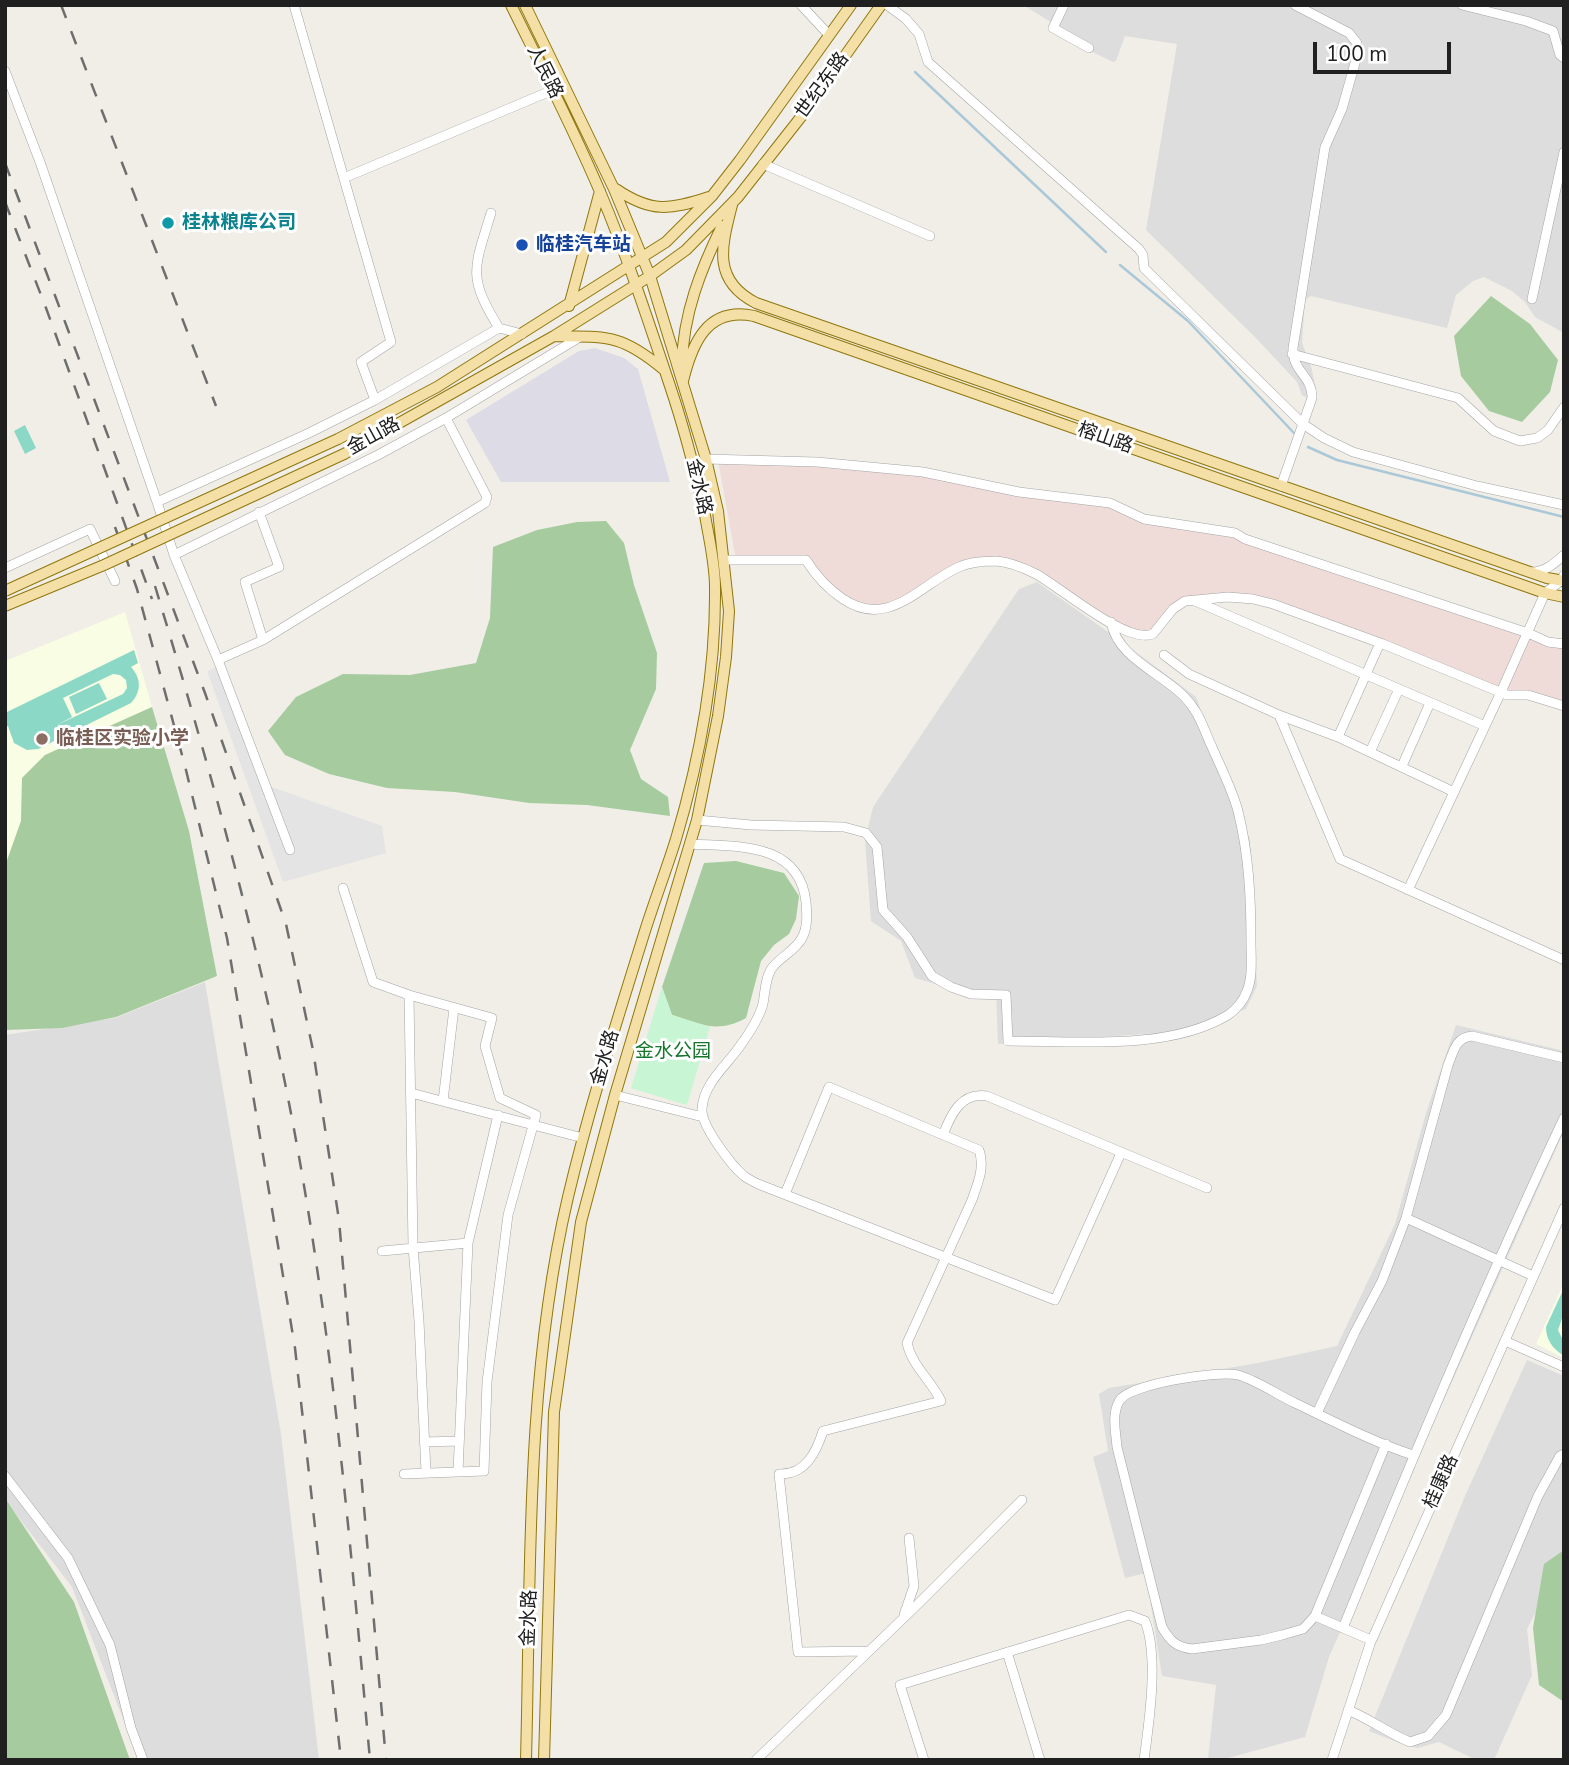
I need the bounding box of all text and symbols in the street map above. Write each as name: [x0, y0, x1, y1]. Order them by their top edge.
scale bar: [1317, 28, 1455, 72]
text: 100 m: [1326, 40, 1387, 68]
street label: 人民路: [521, 41, 567, 103]
street label: 世纪东路: [791, 49, 855, 123]
place label: 桂林粮库公司: [182, 212, 296, 234]
marker: 桂林粮库公司: [160, 215, 176, 231]
place label: 临桂汽车站: [536, 234, 631, 256]
marker: 临桂汽车站: [514, 237, 530, 253]
street label: 金山路: [344, 413, 404, 461]
street label: 榕山路: [1074, 419, 1136, 459]
street label: 金水路: [680, 457, 716, 517]
place label: 临桂区实验小学: [56, 728, 189, 750]
marker: 临桂区实验小学: [34, 731, 50, 747]
street label: 金水路: [587, 1027, 625, 1089]
park label: 金水公园: [635, 1041, 711, 1063]
street label: 桂康路: [1420, 1451, 1464, 1513]
street label: 金水路: [518, 1589, 542, 1647]

